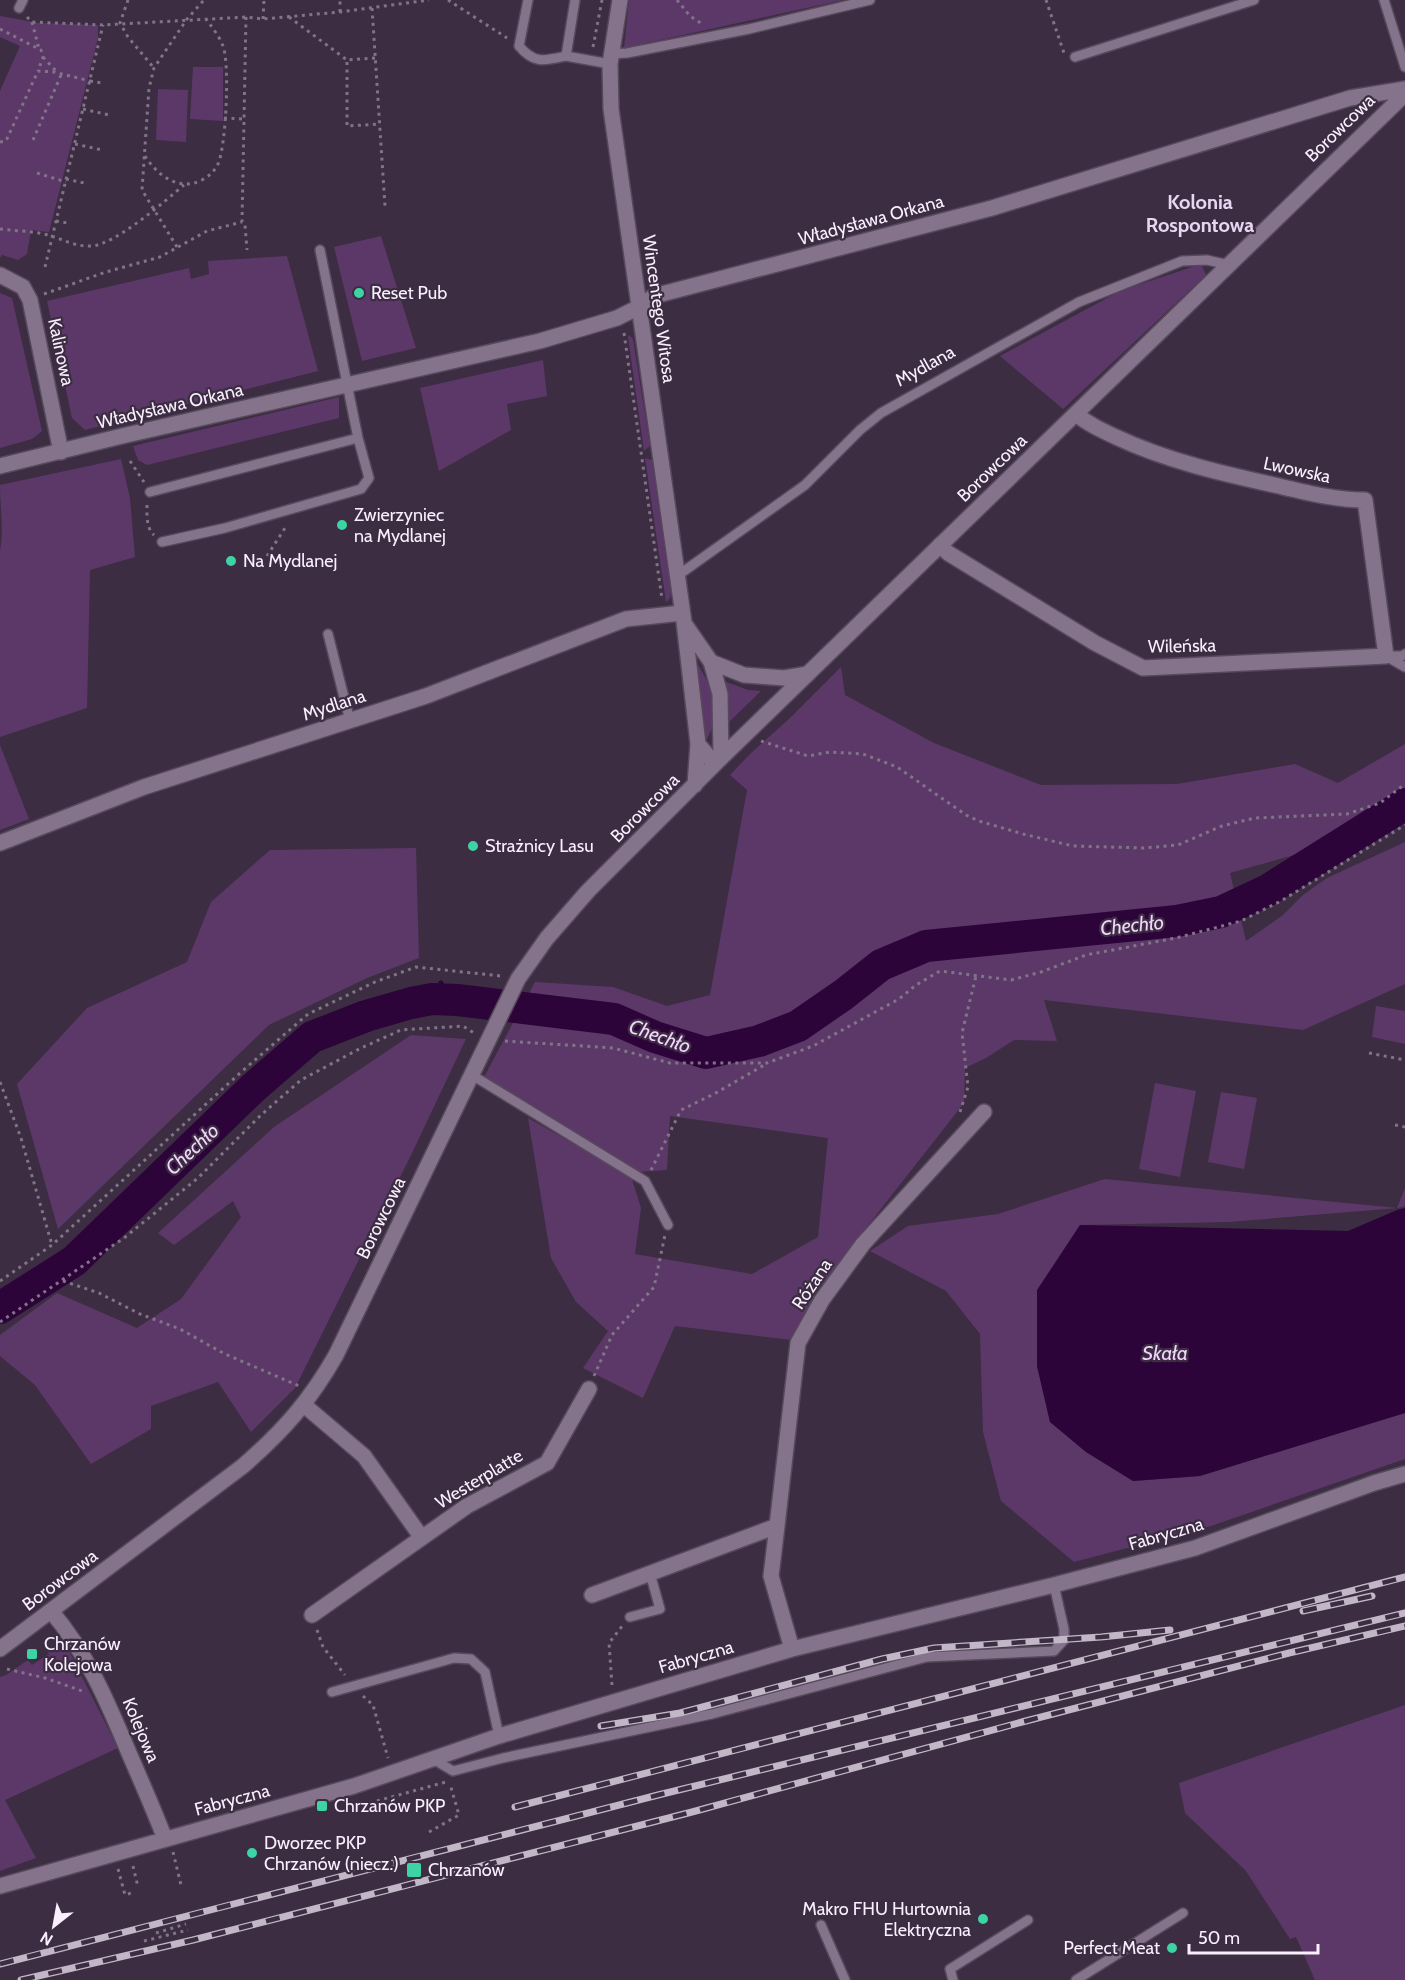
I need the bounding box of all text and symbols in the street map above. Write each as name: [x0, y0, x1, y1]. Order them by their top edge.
street label: Borowcowa: [1301, 89, 1380, 167]
street label: Władysława Orkana: [796, 190, 946, 250]
district label: Kolonia Rospontowa: [1146, 190, 1254, 237]
street label: Wincentego Witosa: [638, 234, 680, 385]
place label: Reset Pub: [371, 282, 447, 304]
marker: Reset Pub: [352, 286, 366, 300]
street label: Kalinowa: [43, 316, 79, 388]
street label: Mydlana: [891, 341, 959, 391]
street label: Władysława Orkana: [95, 378, 246, 434]
street label: Borowcowa: [953, 429, 1032, 507]
street label: Lwowska: [1261, 452, 1333, 488]
place label: Zwierzyniec na Mydlanej: [354, 504, 446, 547]
marker: Zwierzyniec na Mydlanej: [335, 518, 349, 532]
place label: Na Mydlanej: [243, 550, 337, 572]
marker: Na Mydlanej: [224, 554, 238, 568]
street label: Wileńska: [1148, 634, 1217, 658]
street label: Mydlana: [300, 684, 368, 725]
street label: Borowcowa: [606, 769, 684, 847]
place label: Strażnicy Lasu: [485, 835, 594, 857]
marker: Strażnicy Lasu: [466, 839, 480, 853]
water label: Chechło: [1099, 910, 1165, 940]
water label: Chechło: [626, 1014, 694, 1058]
water label: Chechło: [160, 1118, 224, 1180]
street label: Borowcowa: [352, 1173, 410, 1263]
street label: Różana: [787, 1254, 837, 1313]
water label: Skała: [1142, 1341, 1188, 1365]
street label: Westerplatte: [431, 1444, 527, 1514]
street label: Fabryczna: [1126, 1513, 1206, 1555]
street label: Borowcowa: [18, 1544, 102, 1615]
place label: Chrzanów Kolejowa: [44, 1633, 121, 1676]
street label: Fabryczna: [656, 1636, 736, 1678]
marker: Chrzanów Kolejowa: [25, 1647, 39, 1661]
street label: Kolejowa: [118, 1694, 165, 1766]
street label: Fabryczna: [192, 1779, 272, 1821]
place label: Chrzanów PKP: [334, 1795, 445, 1817]
marker: Chrzanów PKP: [315, 1799, 329, 1813]
place label: Dworzec PKP Chrzanów (niecz.): [264, 1832, 399, 1875]
marker: Dworzec PKP Chrzanów (niecz.): [245, 1846, 259, 1860]
place label: Chrzanów: [428, 1859, 505, 1881]
marker: Chrzanów: [405, 1861, 423, 1879]
north arrow: [24, 1896, 84, 1956]
place label: Makro FHU Hurtownia Elektryczna: [802, 1898, 971, 1941]
marker: Makro FHU Hurtownia Elektryczna: [976, 1912, 990, 1926]
scale bar: [1189, 1917, 1318, 1955]
text: N: [37, 1927, 56, 1949]
text: 50 m: [1198, 1927, 1240, 1949]
place label: Perfect Meat: [1064, 1937, 1160, 1959]
marker: Perfect Meat: [1165, 1941, 1179, 1955]

